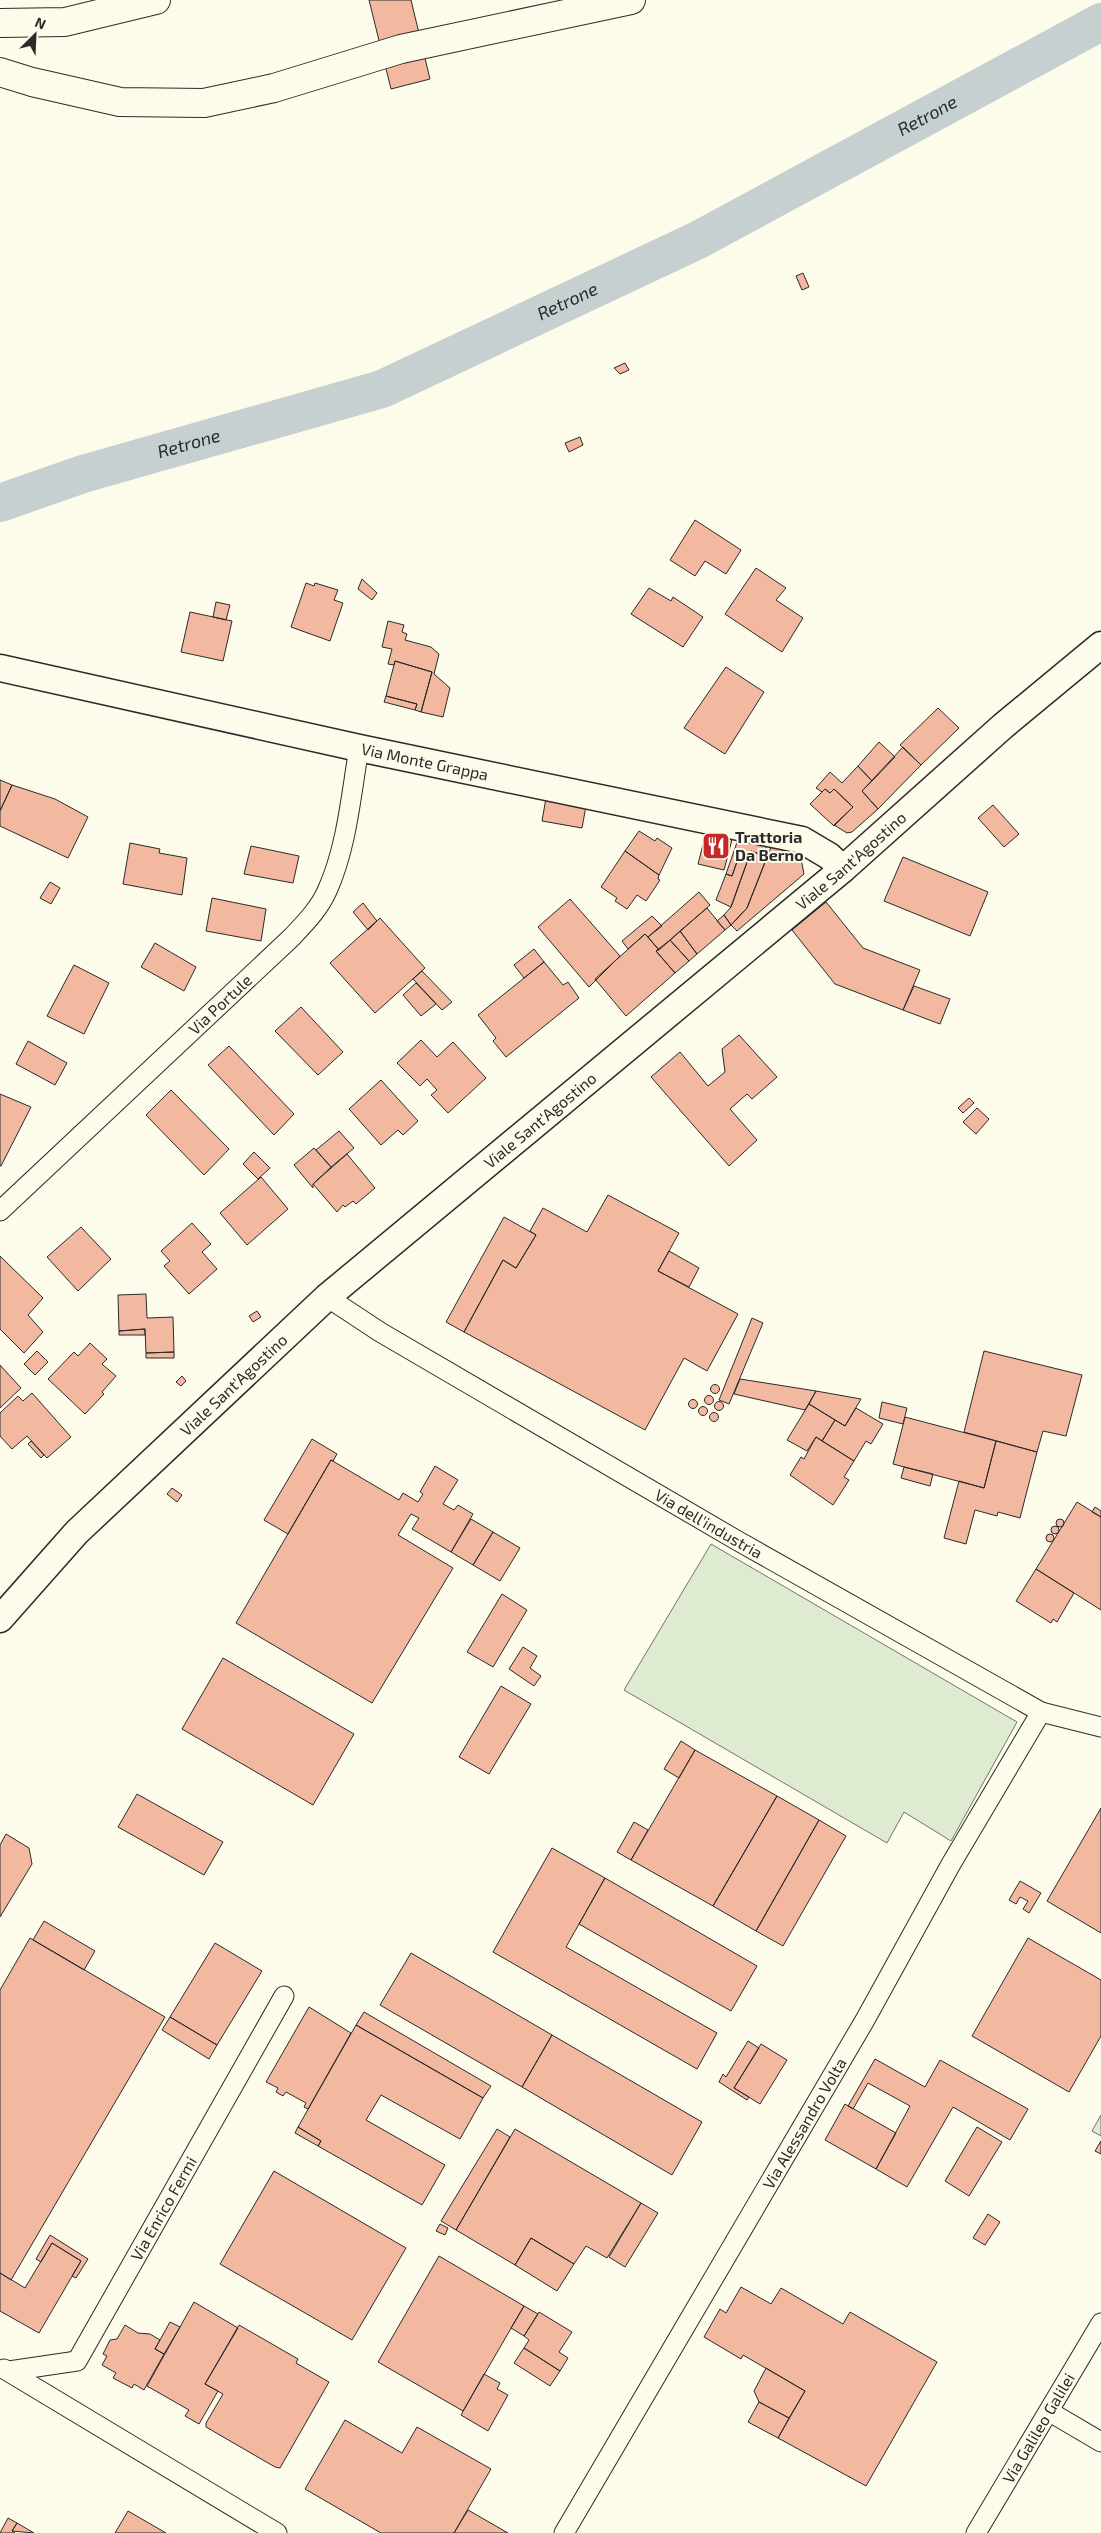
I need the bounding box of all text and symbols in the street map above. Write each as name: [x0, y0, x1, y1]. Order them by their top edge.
north arrow: [10, 10, 60, 60]
text: N: [32, 13, 49, 32]
water label: Retrone: [893, 90, 961, 140]
water label: Retrone: [533, 277, 601, 324]
water label: Retrone: [154, 423, 223, 462]
street label: Via Monte Grappa: [360, 739, 490, 784]
street label: Viale Sant'Agostino: [791, 807, 910, 913]
place label: Trattoria Da Berno: [735, 827, 804, 864]
restaurant icon: Trattoria Da Berno: [701, 831, 731, 861]
street label: Via Portule: [184, 970, 255, 1038]
street label: Viale Sant'Agostino: [480, 1068, 600, 1172]
street label: Viale Sant'Agostino: [176, 1330, 291, 1439]
street label: Via dell'industria: [652, 1485, 766, 1562]
street label: Via Alessandro Volta: [758, 2054, 850, 2192]
street label: Via Enrico Fermi: [126, 2153, 200, 2264]
street label: Via Galileo Galilei: [998, 2370, 1078, 2486]

